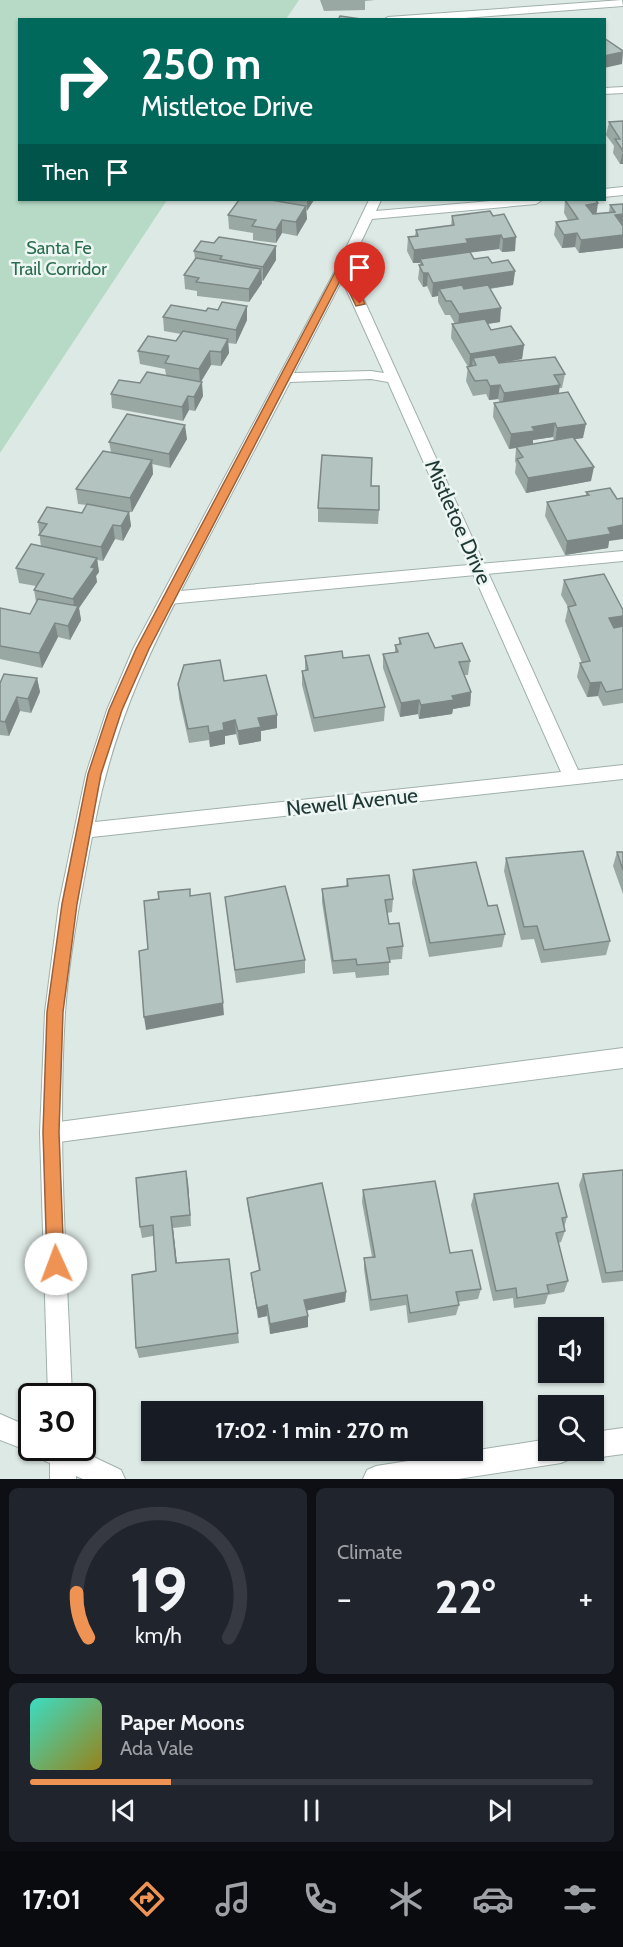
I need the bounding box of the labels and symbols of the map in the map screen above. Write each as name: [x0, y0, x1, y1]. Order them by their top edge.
park label: Santa Fe Trail Corridor: [11, 237, 107, 280]
pin: [334, 242, 385, 304]
street label: Mistletoe Drive: [420, 456, 497, 588]
street label: Newell Avenue: [285, 782, 419, 821]
position arrow: [24, 1232, 88, 1296]
speed limit sign: 30: [18, 1383, 96, 1461]

